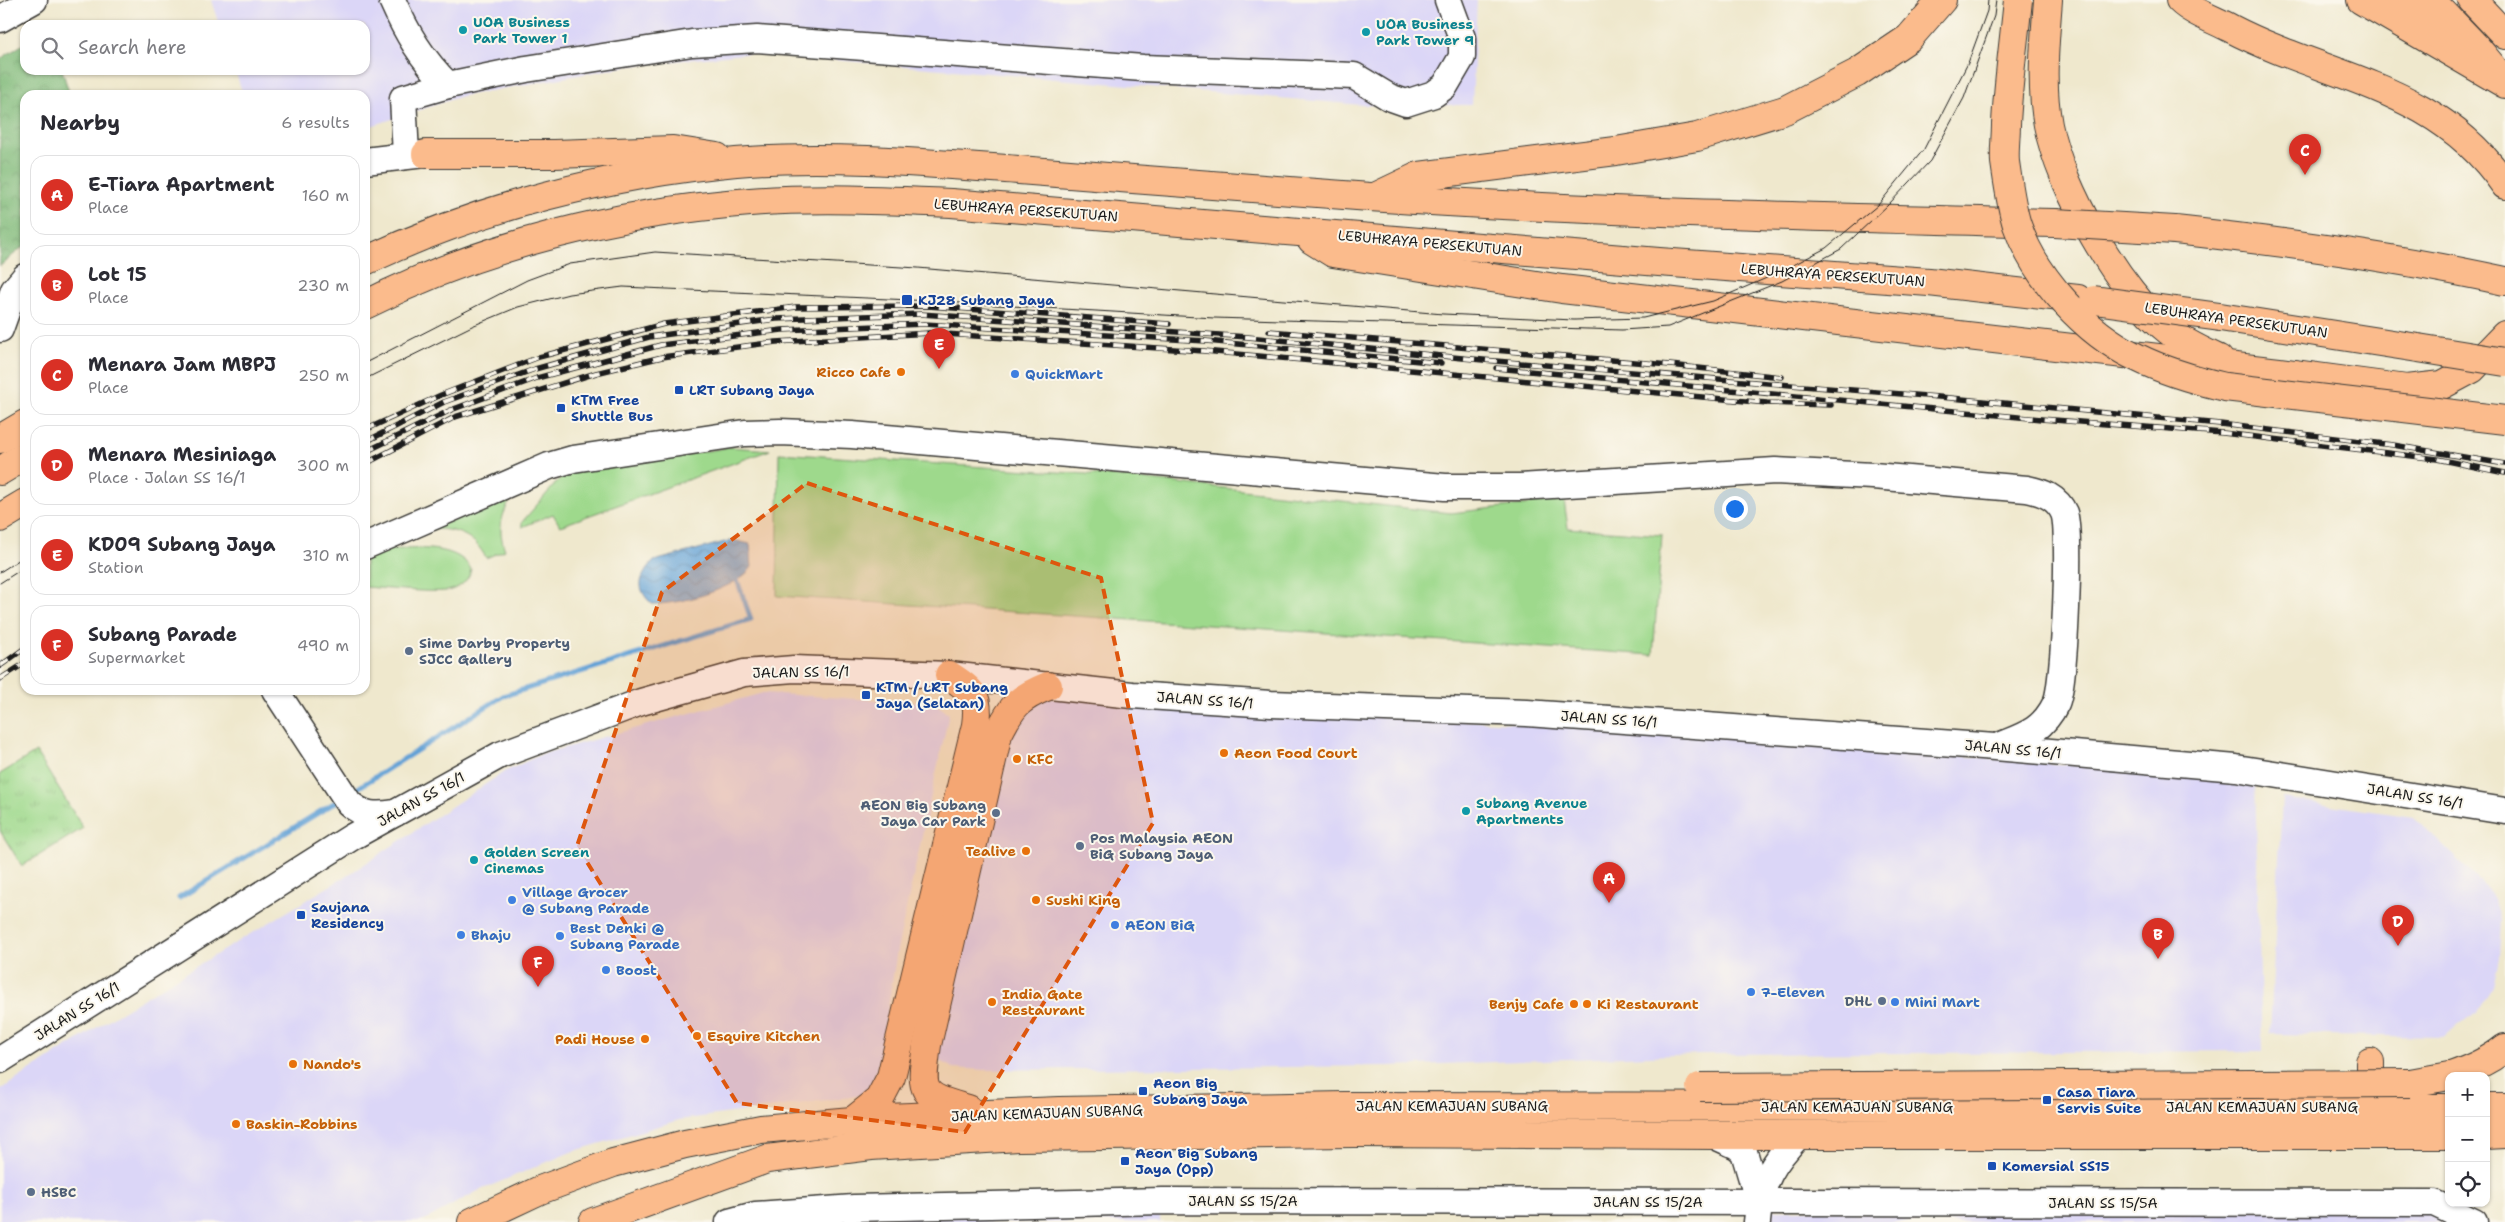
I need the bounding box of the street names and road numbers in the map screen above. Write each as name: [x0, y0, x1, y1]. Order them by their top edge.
street label: LEBUHRAYA PERSEKUTUAN: [933, 195, 1119, 225]
street label: LEBUHRAYA PERSEKUTUAN: [1337, 226, 1523, 260]
street label: LEBUHRAYA PERSEKUTUAN: [1740, 260, 1926, 290]
street label: LEBUHRAYA PERSEKUTUAN: [2143, 298, 2329, 342]
street label: JALAN SS 16/1: [752, 662, 850, 682]
street label: JALAN SS 16/1: [1156, 688, 1254, 712]
street label: JALAN SS 16/1: [1560, 707, 1658, 731]
street label: JALAN SS 16/1: [1964, 736, 2062, 762]
street label: JALAN SS 16/1: [374, 768, 468, 830]
street label: JALAN SS 16/1: [2366, 780, 2464, 812]
street label: JALAN SS 16/1: [31, 978, 123, 1044]
street label: JALAN KEMAJUAN SUBANG: [1356, 1097, 1548, 1115]
street label: JALAN KEMAJUAN SUBANG: [1761, 1098, 1953, 1116]
street label: JALAN KEMAJUAN SUBANG: [2166, 1098, 2358, 1116]
street label: JALAN KEMAJUAN SUBANG: [951, 1101, 1144, 1125]
street label: JALAN SS 15/2A: [1188, 1192, 1298, 1210]
street label: JALAN SS 15/2A: [1593, 1193, 1703, 1211]
street label: JALAN SS 15/5A: [2048, 1194, 2158, 1212]

